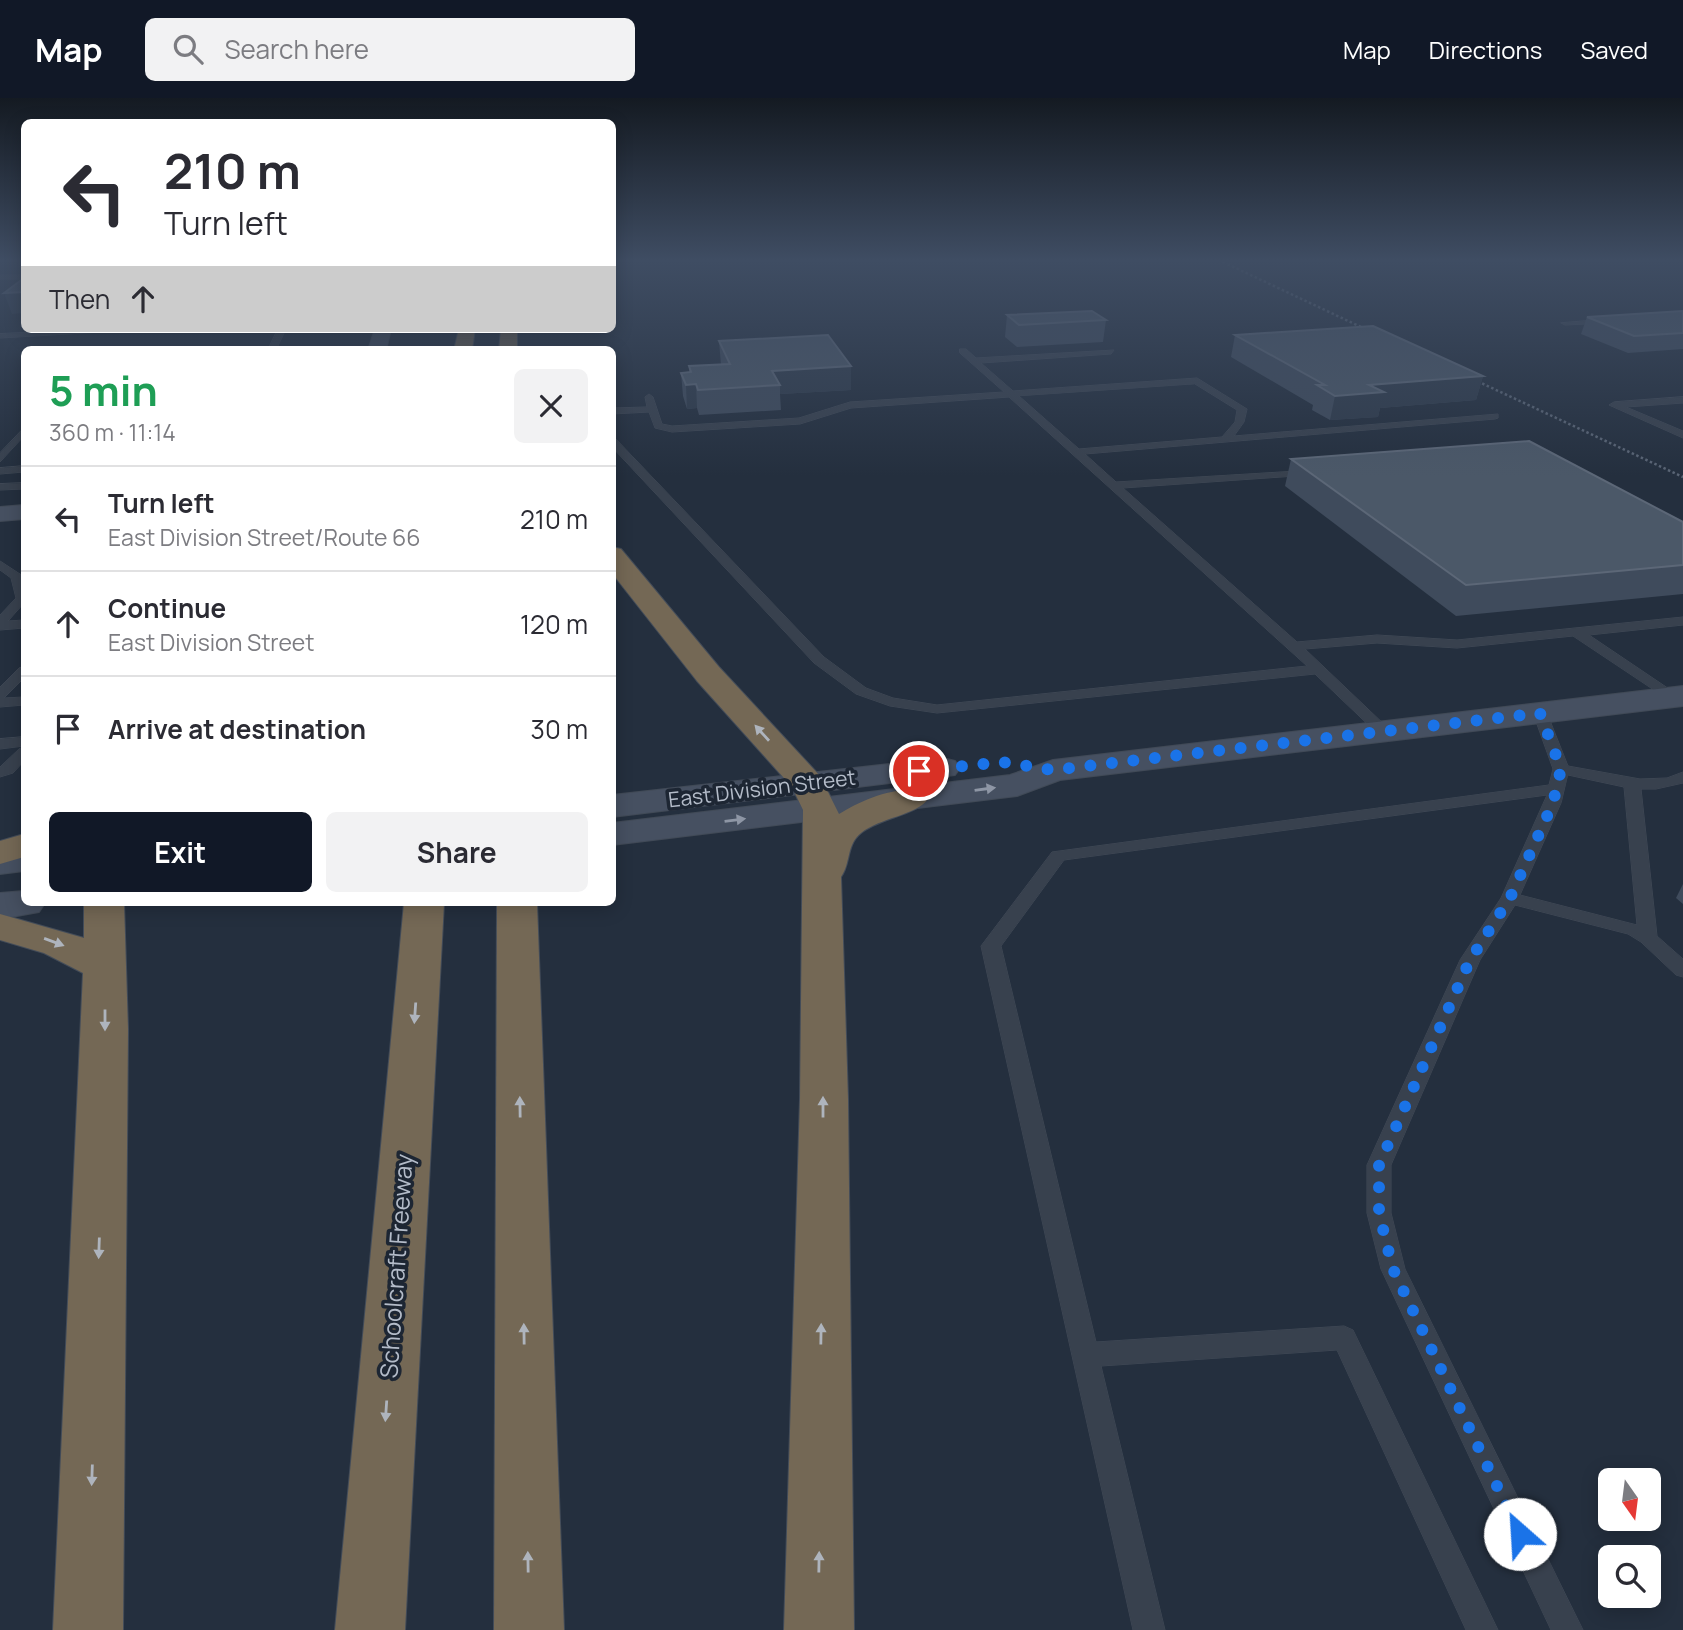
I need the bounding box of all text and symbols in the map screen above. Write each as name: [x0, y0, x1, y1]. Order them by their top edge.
search box: [145, 18, 635, 81]
text: Map: [35, 27, 103, 72]
icon: search: [169, 30, 207, 68]
text: Search here: [225, 31, 369, 67]
text: Map: [1343, 33, 1391, 66]
text: Directions: [1429, 33, 1542, 66]
text: Saved: [1580, 33, 1648, 66]
text: 210 m: [164, 137, 301, 204]
icon: left: [49, 147, 140, 238]
text: Turn left: [164, 201, 288, 245]
icon: ahead: [124, 280, 162, 318]
text: Then: [49, 281, 110, 317]
text: 5 min: [49, 361, 158, 419]
button: close: [514, 369, 588, 443]
text: 360 m · 11:14: [49, 416, 176, 448]
text: Turn left: [108, 485, 215, 521]
icon: left: [49, 500, 87, 538]
text: 210 m: [520, 501, 588, 537]
text: East Division Street/Route 66: [108, 521, 421, 553]
text: Continue: [108, 590, 226, 626]
icon: ahead: [49, 605, 87, 643]
text: 120 m: [520, 606, 588, 642]
text: East Division Street: [108, 626, 315, 658]
icon: arrive: [49, 710, 87, 748]
text: Arrive at destination: [108, 711, 366, 747]
text: 30 m: [531, 711, 588, 747]
one-way arrow: [755, 725, 771, 742]
pin: [889, 741, 949, 801]
icon: arrive: [900, 752, 938, 790]
street label: East Division Street: [667, 763, 857, 813]
one-way arrow: [974, 783, 996, 794]
button: Exit: [49, 812, 312, 892]
button: Share: [326, 812, 588, 892]
one-way arrow: [724, 815, 746, 826]
one-way arrow: [44, 937, 65, 948]
one-way arrow: [410, 1002, 421, 1024]
one-way arrow: [99, 1009, 111, 1031]
one-way arrow: [515, 1096, 526, 1118]
one-way arrow: [818, 1096, 829, 1118]
street label: Schoolcraft Freeway: [371, 1152, 420, 1379]
one-way arrow: [93, 1237, 104, 1259]
one-way arrow: [518, 1323, 530, 1345]
one-way arrow: [816, 1323, 827, 1345]
one-way arrow: [380, 1400, 391, 1422]
one-way arrow: [86, 1464, 98, 1486]
north arrow: [1598, 1468, 1661, 1531]
map controls: [1598, 1468, 1661, 1608]
position arrow: [1483, 1497, 1557, 1571]
button: search: [1598, 1545, 1661, 1608]
one-way arrow: [522, 1551, 533, 1573]
one-way arrow: [813, 1551, 825, 1573]

